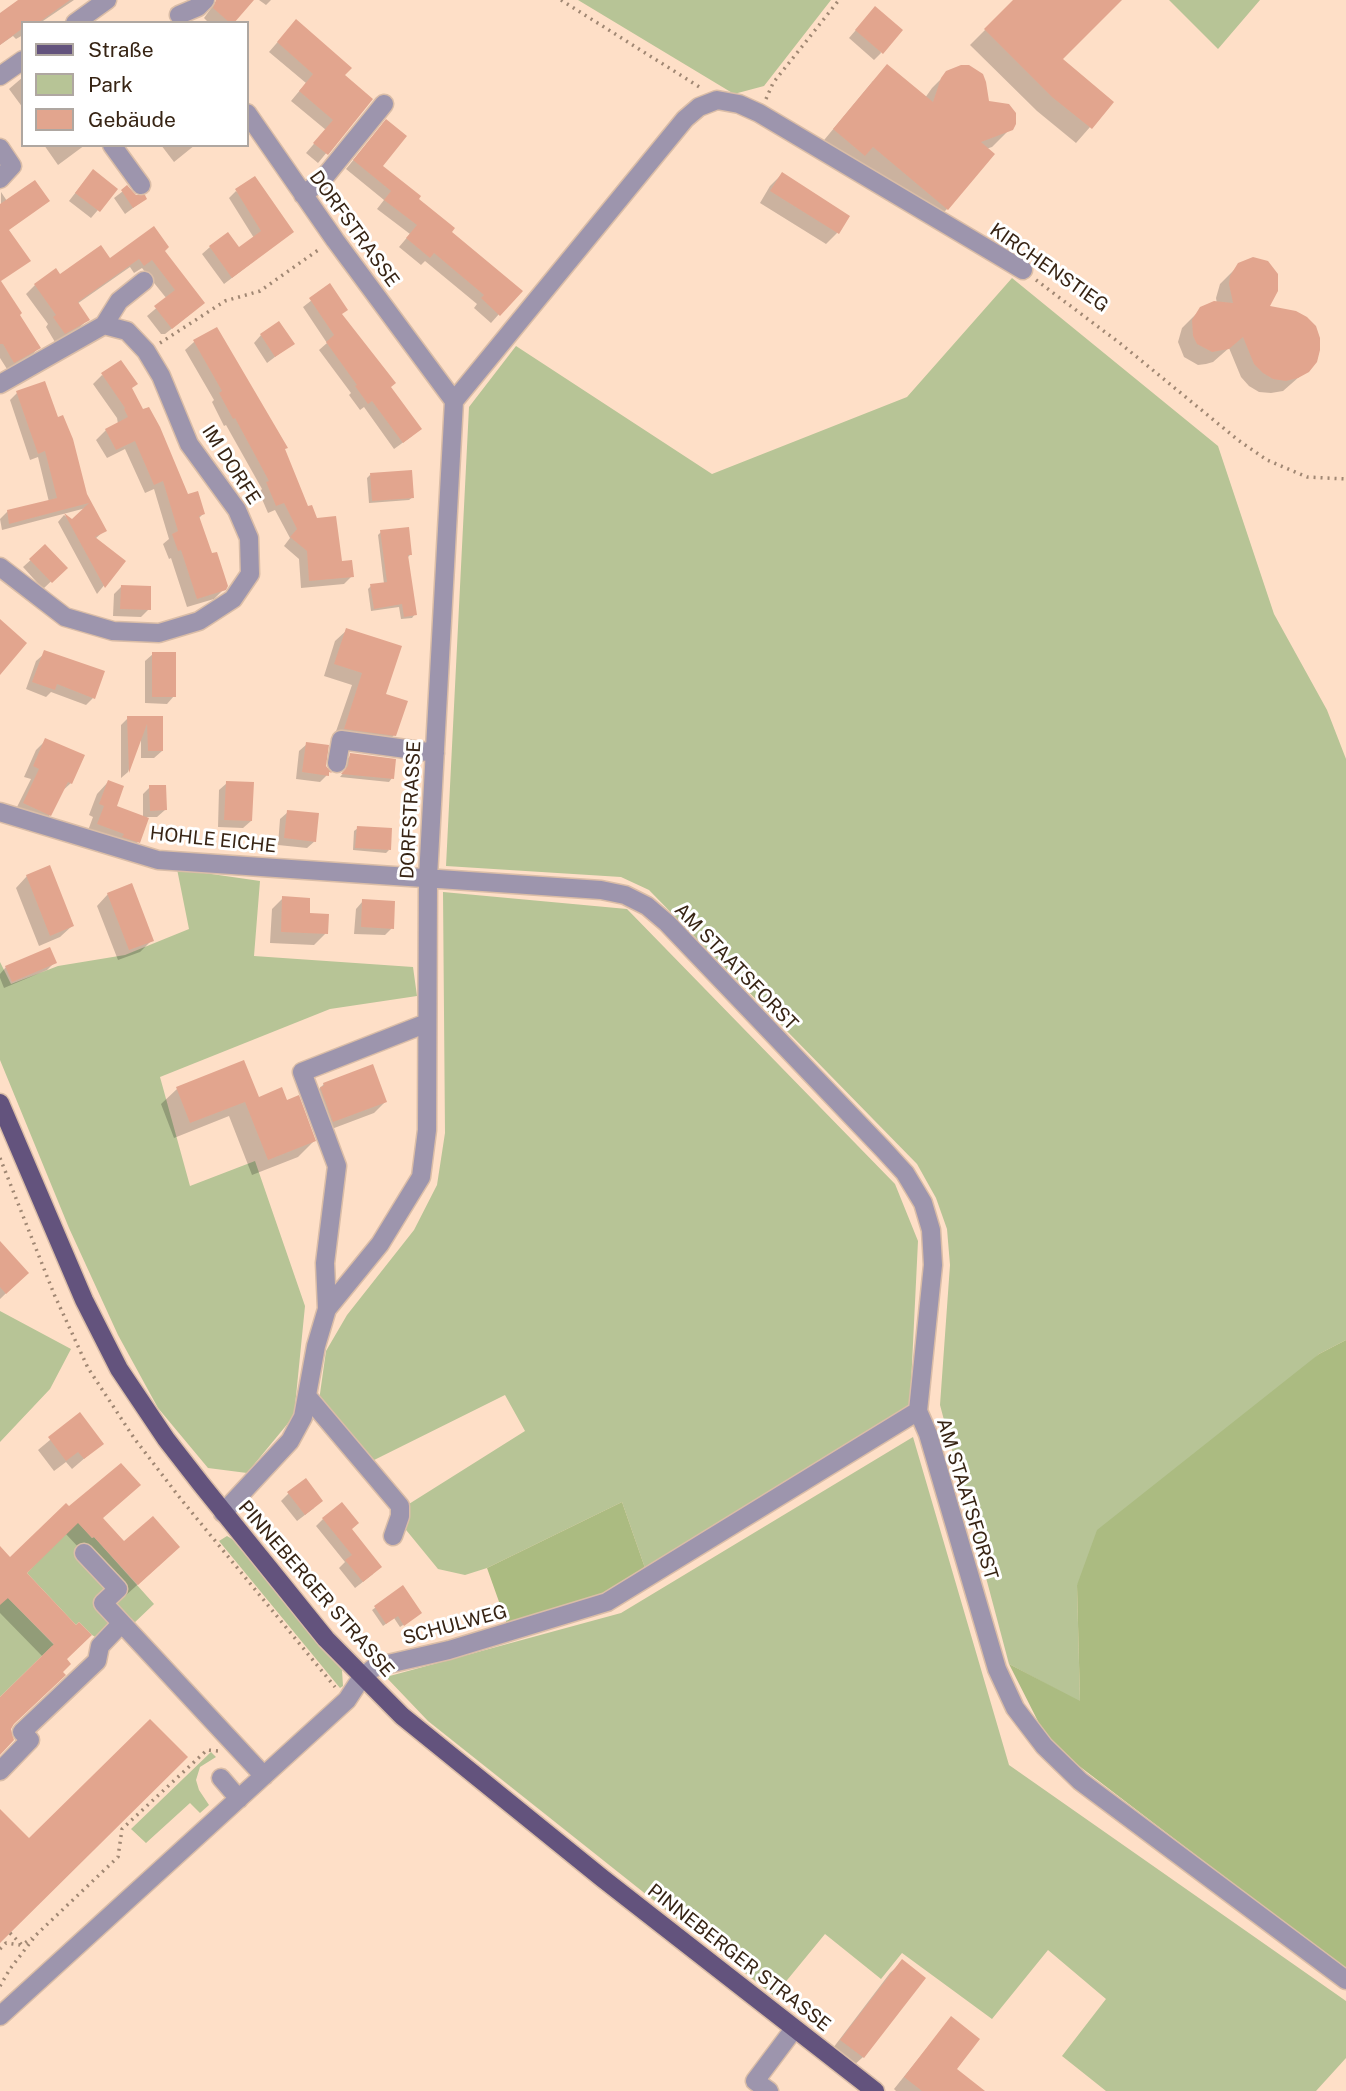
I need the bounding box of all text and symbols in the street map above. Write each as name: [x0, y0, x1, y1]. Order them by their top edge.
legend: [21, 21, 248, 147]
text: Straße: [88, 37, 154, 62]
text: Park: [88, 72, 133, 97]
text: Gebäude: [88, 107, 176, 132]
street label: DORFSTRASSE: [304, 166, 404, 292]
street label: KIRCHENSTIEG: [985, 219, 1113, 317]
street label: IM DORFE: [197, 421, 265, 509]
street label: DORFSTRASSE: [396, 740, 426, 880]
street label: HOHLE EICHE: [149, 822, 277, 858]
street label: AM STAATSFORST: [670, 899, 802, 1035]
street label: AM STAATSFORST: [932, 1415, 1002, 1583]
street label: PINNEBERGER STRASSE: [233, 1496, 399, 1682]
street label: SCHULWEG: [400, 1600, 510, 1650]
street label: PINNEBERGER STRASSE: [643, 1879, 835, 2037]

